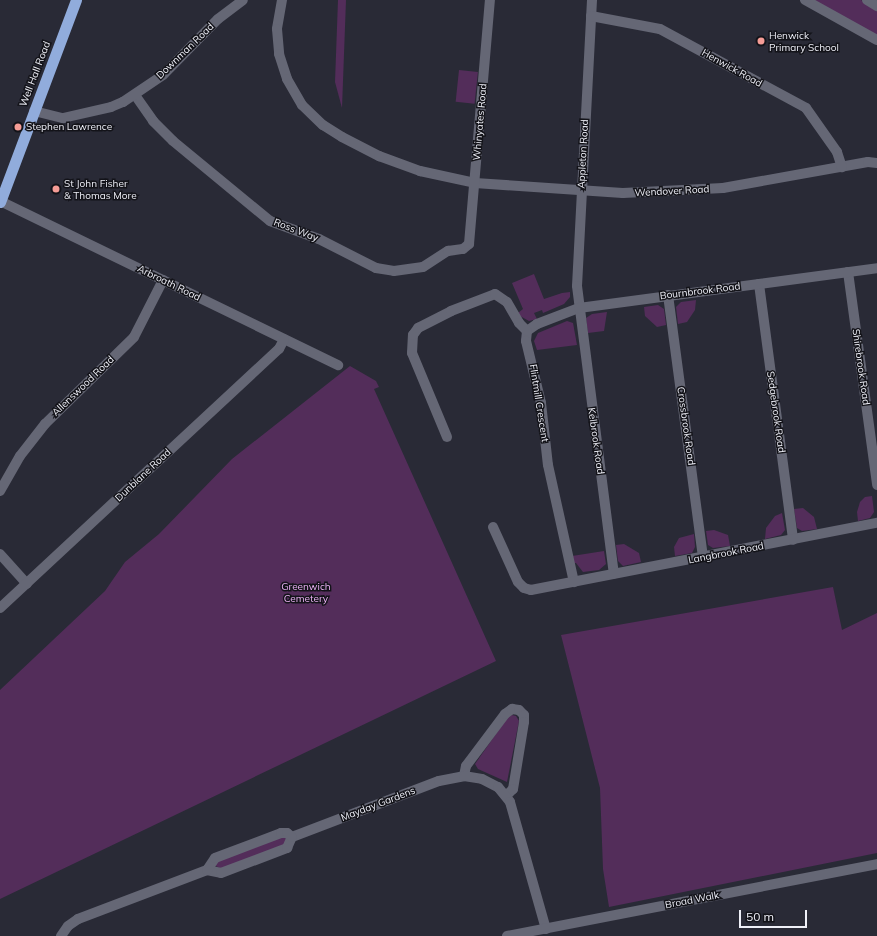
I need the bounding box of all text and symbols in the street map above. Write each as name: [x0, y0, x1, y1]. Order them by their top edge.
street label: Downman Road: [154, 20, 216, 82]
place label: Henwick Primary School: [769, 29, 839, 52]
marker: Henwick Primary School: [756, 36, 766, 46]
street label: Well Hall Road: [17, 40, 53, 108]
street label: Henwick Road: [700, 46, 764, 90]
street label: Whinyates Road: [471, 83, 489, 161]
street label: Appleton Road: [575, 119, 591, 189]
place label: Stephen Lawrence: [26, 121, 112, 133]
marker: Stephen Lawrence: [13, 122, 23, 132]
place label: St John Fisher & Thomas More: [64, 177, 137, 200]
street label: Wendover Road: [634, 183, 710, 199]
marker: St John Fisher & Thomas More: [51, 184, 61, 194]
street label: Ross Way: [272, 216, 320, 244]
street label: Arbroath Road: [135, 263, 203, 303]
street label: Bournbrook Road: [659, 280, 741, 302]
street label: Shirebrook Road: [850, 328, 872, 406]
street label: Allenswood Road: [50, 353, 116, 419]
street label: Flintmill Crescent: [527, 363, 551, 443]
street label: Sedgebrook Road: [764, 370, 788, 454]
street label: Crossbrook Road: [675, 386, 697, 466]
street label: Kelbrook Road: [585, 407, 607, 475]
street label: Dunblane Road: [113, 446, 173, 504]
street label: Langbrook Road: [687, 540, 765, 566]
park label: Greenwich Cemetery: [281, 580, 331, 604]
street label: Mayday Gardens: [339, 784, 417, 824]
street label: Broad Walk: [664, 889, 720, 911]
scale bar: [741, 902, 809, 928]
text: 50 m: [746, 909, 774, 924]

